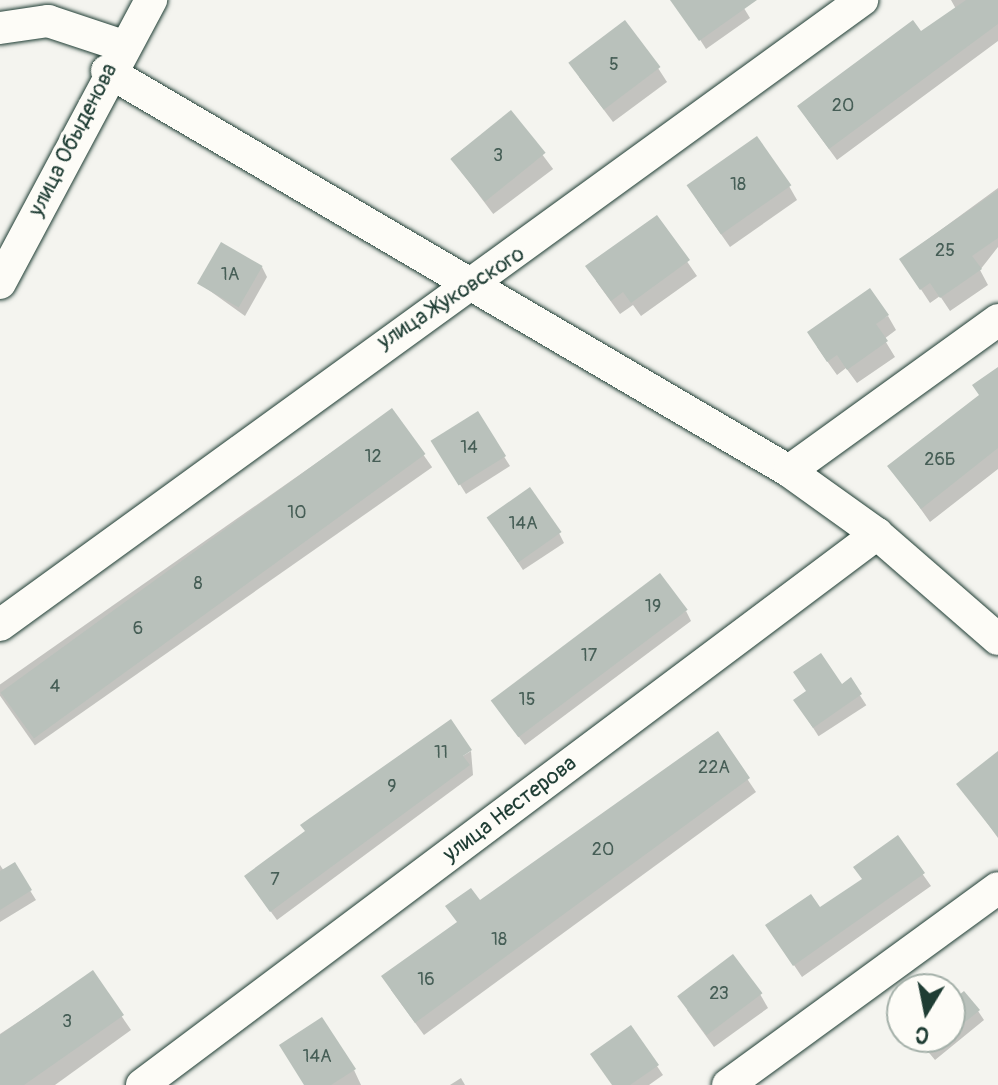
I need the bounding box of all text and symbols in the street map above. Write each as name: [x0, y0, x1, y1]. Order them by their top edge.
house number: 5: [609, 54, 619, 76]
street label: улица Обыденова: [23, 59, 123, 221]
house number: 20: [832, 95, 854, 117]
house number: 3: [493, 145, 503, 167]
house number: 18: [730, 174, 746, 196]
house number: 25: [935, 240, 955, 262]
street label: улица Жуковского: [373, 241, 529, 355]
house number: 1А: [221, 264, 239, 286]
house number: 14: [460, 437, 478, 459]
house number: 12: [364, 446, 382, 468]
house number: 26Б: [924, 449, 956, 471]
house number: 10: [287, 502, 307, 524]
house number: 14А: [508, 513, 538, 535]
house number: 8: [193, 573, 203, 595]
house number: 19: [645, 596, 661, 618]
house number: 6: [133, 618, 143, 640]
house number: 17: [581, 645, 597, 667]
house number: 4: [50, 676, 60, 698]
house number: 15: [519, 689, 535, 711]
house number: 11: [434, 742, 448, 764]
street label: улица Нестерова: [438, 750, 582, 868]
house number: 22А: [698, 757, 730, 779]
house number: 9: [387, 776, 397, 798]
house number: 20: [592, 839, 614, 861]
house number: 7: [270, 869, 280, 891]
house number: 18: [491, 929, 507, 951]
house number: 16: [417, 969, 435, 991]
north arrow: [886, 973, 966, 1053]
house number: 23: [709, 983, 729, 1005]
house number: 3: [62, 1011, 72, 1033]
text: С: [913, 1020, 931, 1050]
house number: 14А: [302, 1046, 332, 1068]

